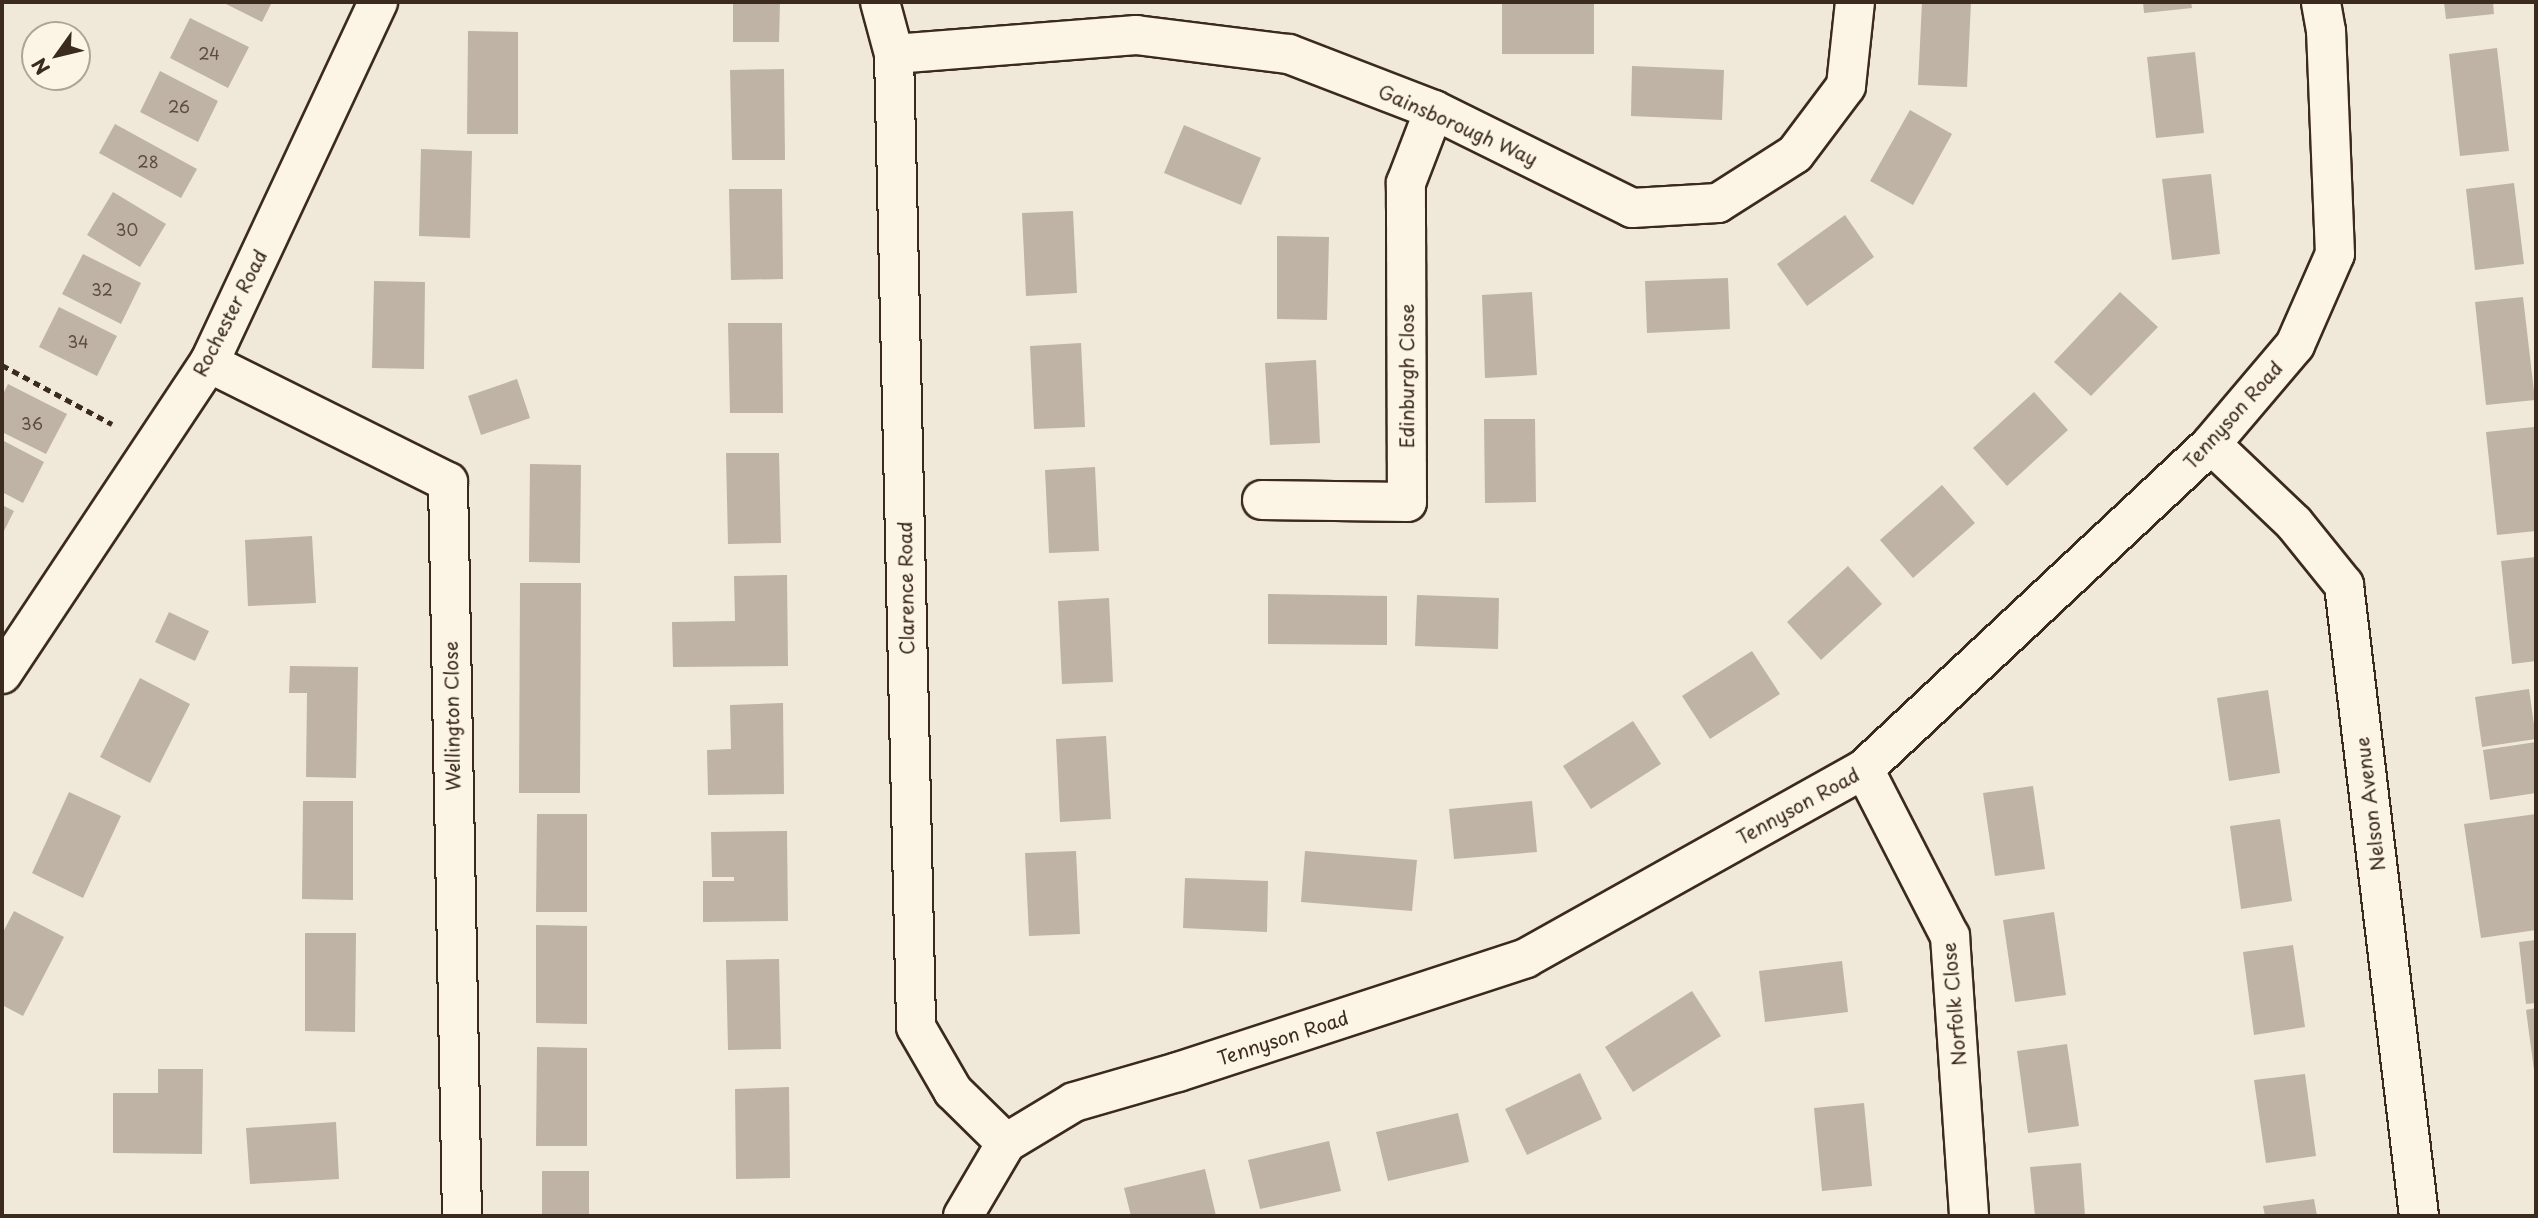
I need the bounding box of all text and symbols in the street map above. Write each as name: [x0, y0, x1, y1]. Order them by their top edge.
north arrow: [21, 21, 91, 91]
house number: 24: [198, 43, 220, 63]
text: N: [24, 53, 56, 81]
street label: Gainsborough Way: [1374, 79, 1542, 171]
house number: 26: [168, 96, 190, 116]
house number: 28: [137, 151, 159, 171]
house number: 30: [116, 219, 138, 239]
street label: Rochester Road: [188, 245, 272, 381]
house number: 32: [91, 279, 113, 299]
street label: Edinburgh Close: [1396, 303, 1418, 449]
house number: 34: [67, 331, 89, 351]
street label: Tennyson Road: [2179, 357, 2287, 473]
house number: 36: [21, 413, 43, 433]
street label: Clarence Road: [893, 521, 919, 655]
street label: Wellington Close: [439, 641, 465, 791]
street label: Nelson Avenue: [2351, 737, 2389, 871]
street label: Tennyson Road: [1733, 763, 1863, 849]
street label: Norfolk Close: [1937, 942, 1971, 1066]
street label: Tennyson Road: [1215, 1006, 1351, 1070]

